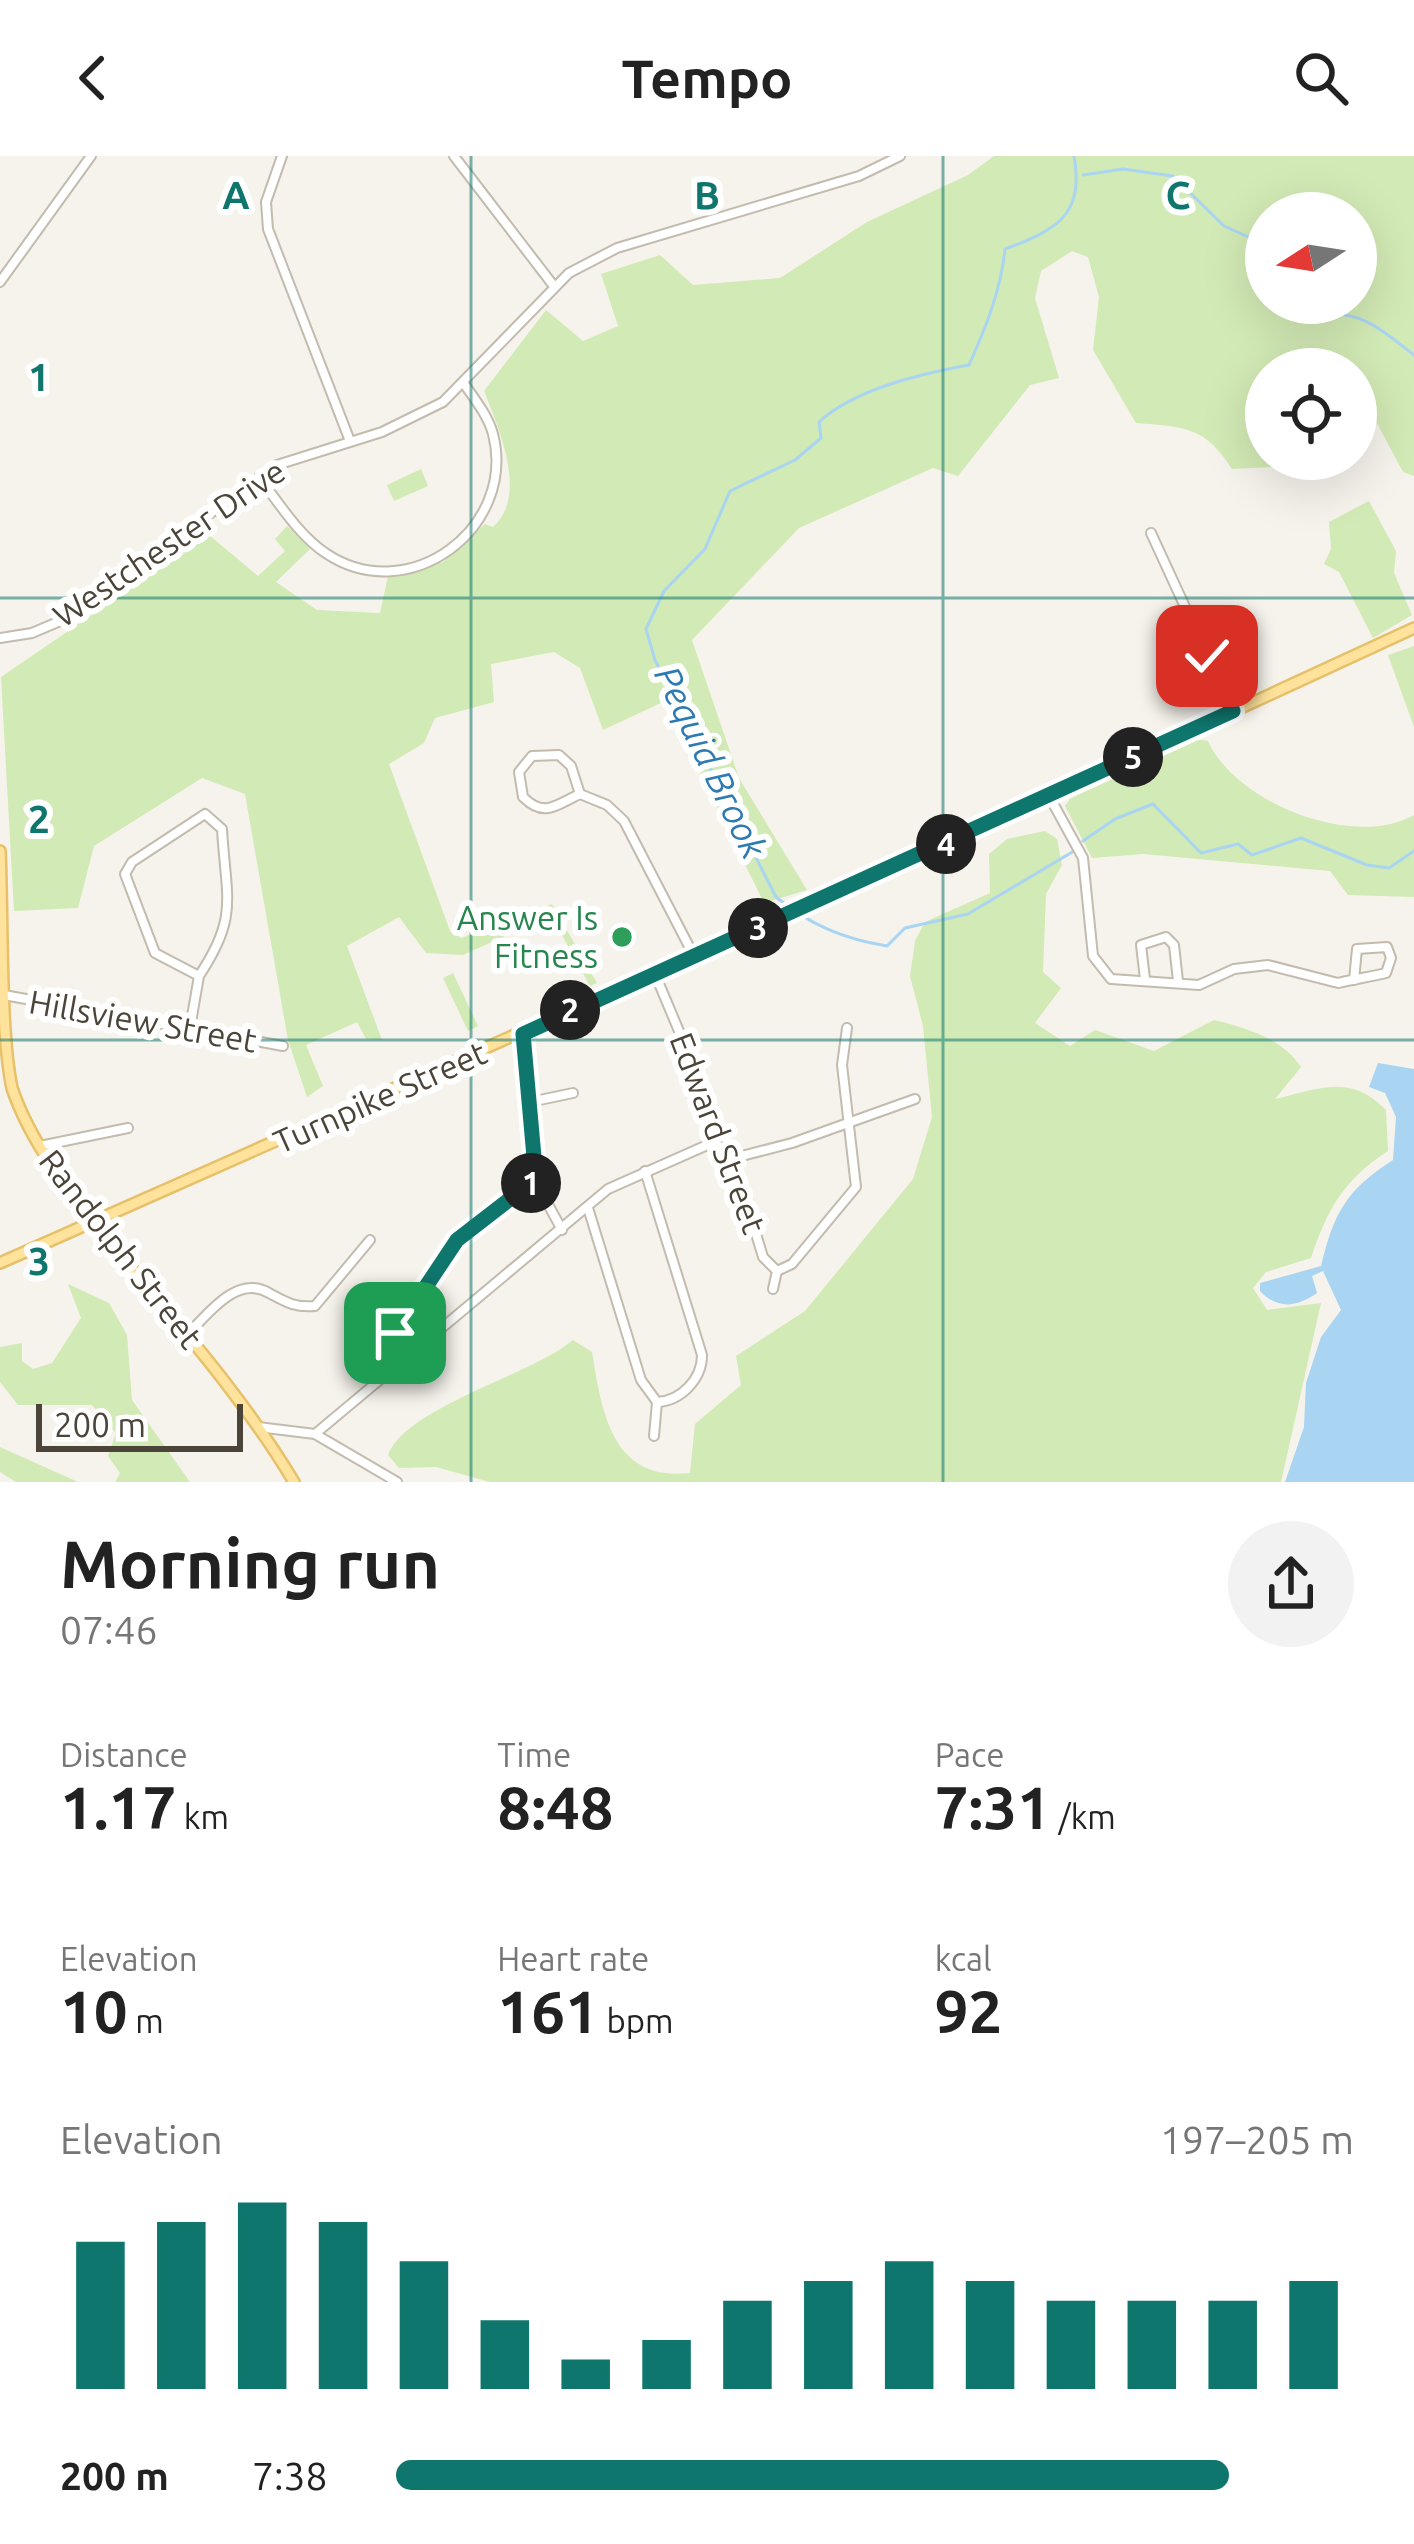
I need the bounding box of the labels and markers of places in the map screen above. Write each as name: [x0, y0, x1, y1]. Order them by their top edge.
pin: [1156, 605, 1258, 707]
pin: 5: [1103, 727, 1163, 787]
pin: 4: [916, 814, 976, 874]
pin: 3: [728, 898, 788, 958]
place label: Answer Is Fitness: [457, 899, 598, 974]
marker: Answer Is Fitness: [609, 924, 635, 950]
pin: 2: [540, 980, 600, 1040]
pin: 1: [501, 1153, 561, 1213]
pin: [344, 1282, 446, 1384]

